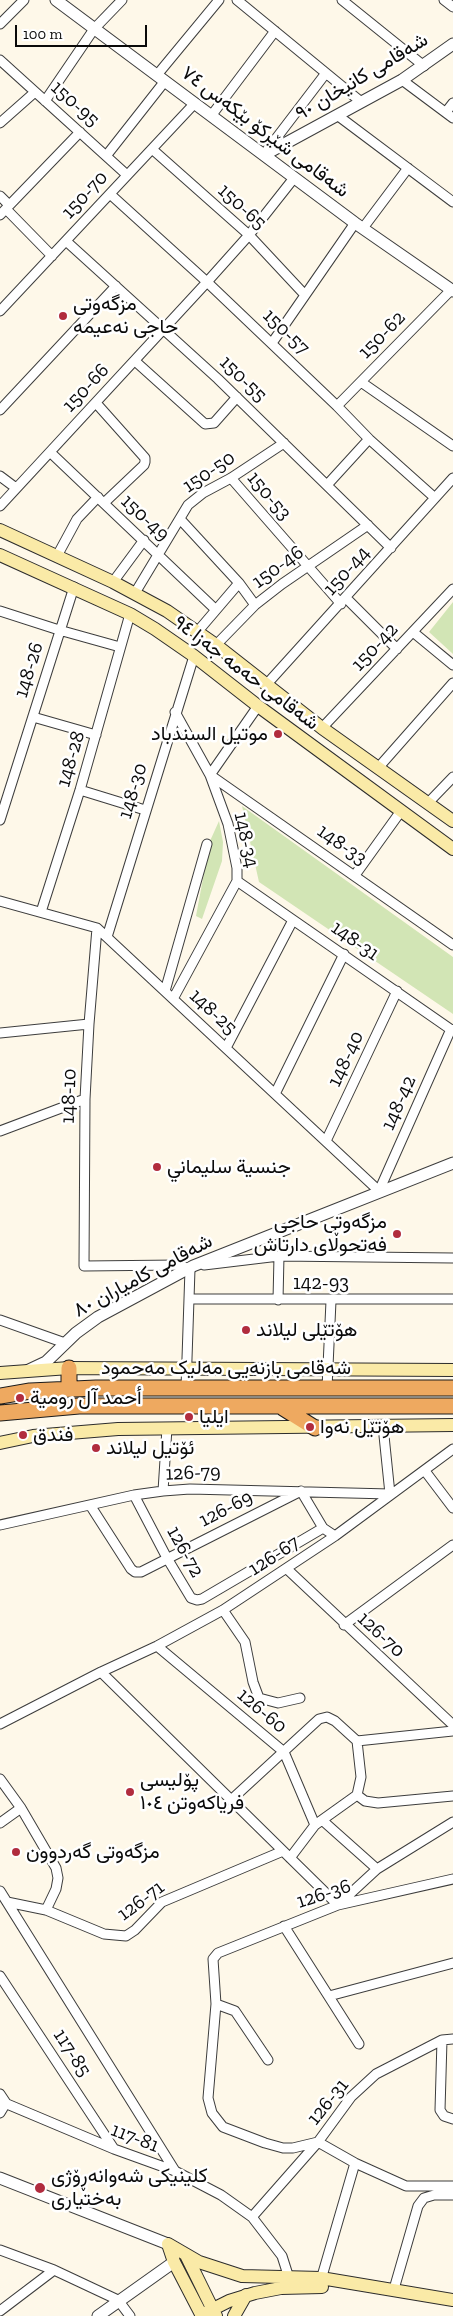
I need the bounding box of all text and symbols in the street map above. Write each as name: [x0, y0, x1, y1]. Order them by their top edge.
scale bar: [18, 15, 150, 47]
text: 100 m: [23, 25, 62, 43]
street label: شەقامی کانیخان ٩٠: [291, 28, 433, 126]
street label: شەقامی شێرکۆ بێکەس ٧٤: [176, 61, 354, 203]
street label: 150-95: [46, 76, 104, 132]
street label: 150-70: [57, 166, 113, 224]
street label: 150-65: [213, 179, 271, 235]
place label: مزگەوتی حاجی نەعیمە: [73, 292, 178, 339]
street label: 150-57: [258, 304, 314, 360]
street label: 150-62: [353, 306, 411, 364]
marker: مزگەوتی حاجی نەعیمە: [57, 310, 69, 322]
street label: 150-55: [214, 351, 272, 407]
street label: 150-66: [58, 359, 114, 417]
street label: 150-50: [178, 446, 240, 498]
street label: 150-53: [242, 467, 296, 525]
street label: 150-49: [116, 490, 174, 546]
street label: 150-46: [248, 540, 308, 594]
street label: 150-44: [319, 541, 375, 601]
street label: شەقامی حەمە جەزا ٩٤: [169, 611, 323, 735]
street label: 150-42: [347, 618, 403, 676]
street label: 148-26: [9, 639, 49, 701]
place label: موتيل السندباد: [151, 722, 268, 746]
street label: 148-28: [52, 728, 90, 790]
marker: موتيل السندباد: [272, 728, 284, 740]
street label: 148-30: [113, 760, 153, 822]
street label: 148-34: [228, 810, 264, 870]
street label: 148-33: [312, 819, 372, 871]
street label: 148-31: [326, 916, 384, 966]
street label: 148-25: [184, 984, 242, 1040]
street label: 148-40: [323, 1027, 369, 1091]
street label: 148-10: [56, 1068, 82, 1124]
street label: 148-42: [376, 1072, 422, 1134]
place label: جنسية سليماني: [167, 1155, 291, 1179]
marker: جنسية سليماني: [151, 1161, 163, 1173]
place label: مزگەوتی حاجی فەتحوڵای دارتاش: [254, 1210, 387, 1257]
marker: مزگەوتی حاجی فەتحوڵای دارتاش: [391, 1228, 403, 1240]
street label: شەقامی کامیاران ٨٠: [69, 1229, 217, 1323]
street label: 142-93: [293, 1271, 349, 1295]
place label: هۆتێلی لیلاند: [256, 1318, 357, 1342]
marker: هۆتێلی لیلاند: [240, 1324, 252, 1336]
street label: شەقامی بازنەیی مەلیک مەحمود: [101, 1356, 351, 1380]
place label: أحمد آل رومية: [30, 1386, 142, 1410]
marker: أحمد آل رومية: [14, 1392, 26, 1404]
place label: ايليا: [199, 1405, 229, 1429]
marker: ايليا: [183, 1411, 195, 1423]
place label: هۆتێل نەوا: [320, 1415, 404, 1439]
marker: هۆتێل نەوا: [304, 1421, 316, 1433]
place label: فندق: [33, 1423, 73, 1447]
marker: فندق: [17, 1429, 29, 1441]
place label: ئۆتیل لیلاند: [106, 1436, 194, 1460]
marker: ئۆتیل لیلاند: [90, 1442, 102, 1454]
street label: 126-79: [165, 1460, 221, 1486]
street label: 126-69: [195, 1485, 257, 1533]
street label: 126-72: [161, 1522, 209, 1582]
street label: 126-67: [244, 1531, 304, 1581]
street label: 126-70: [352, 1607, 410, 1663]
street label: 126-60: [232, 1683, 292, 1739]
place label: پۆلیسی فریاکەوتن ١٠٤: [140, 1768, 244, 1815]
marker: پۆلیسی فریاکەوتن ١٠٤: [124, 1786, 136, 1798]
place label: مزگەوتی گەردوون: [26, 1840, 160, 1864]
marker: مزگەوتی گەردوون: [10, 1846, 22, 1858]
street label: 126-36: [294, 1874, 354, 1914]
street label: 126-71: [113, 1876, 169, 1926]
street label: 117-85: [48, 2025, 96, 2081]
street label: 126-31: [302, 2074, 354, 2130]
street label: 117-81: [108, 2118, 162, 2158]
place label: کلینیکی شەوانەڕۆژی بەختیاری: [51, 2164, 208, 2211]
marker: کلینیکی شەوانەڕۆژی بەختیاری: [33, 2181, 47, 2195]

